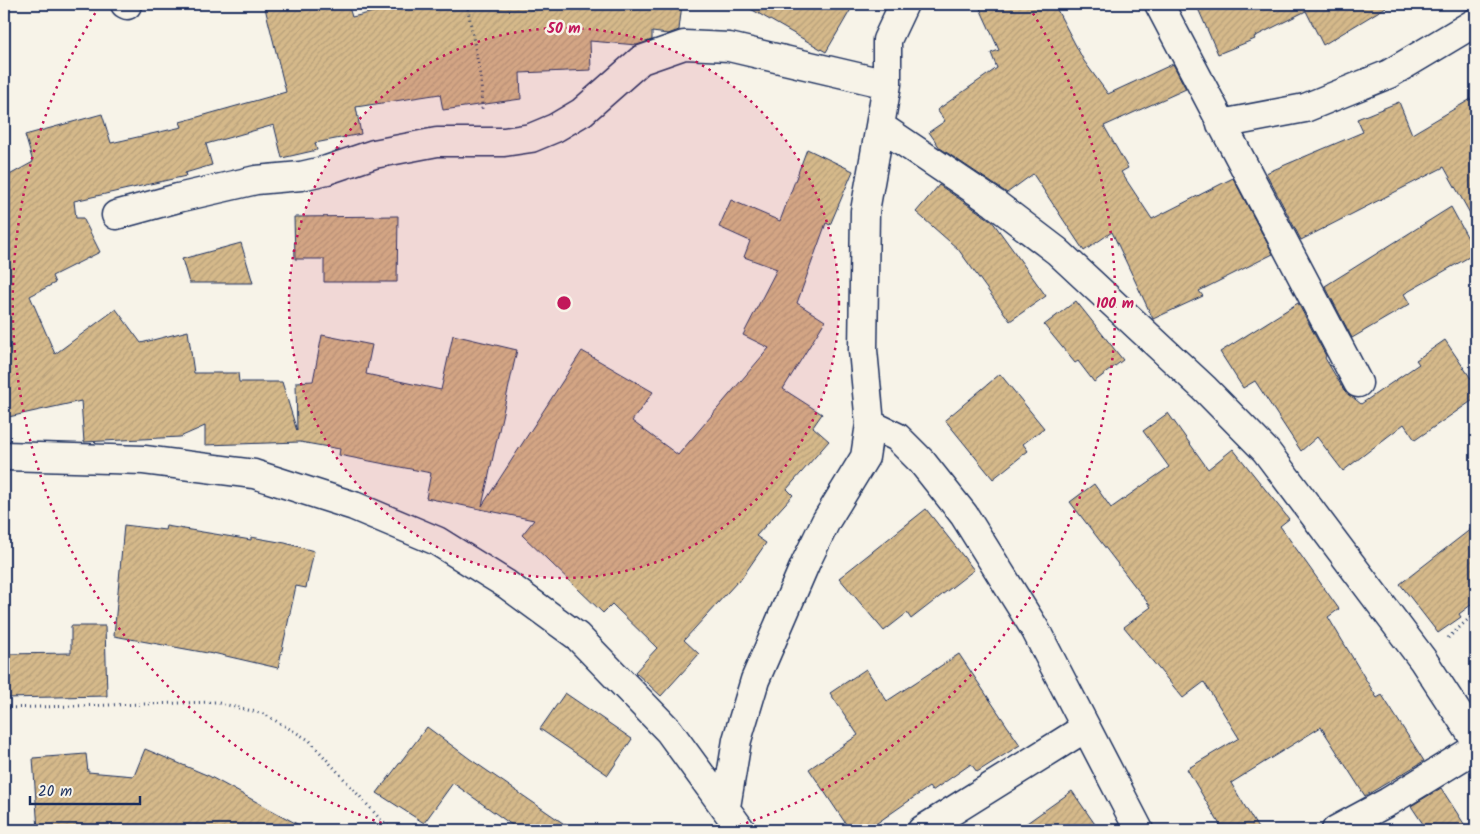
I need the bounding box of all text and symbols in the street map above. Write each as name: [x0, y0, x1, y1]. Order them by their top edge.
text: 50 m: [546, 17, 581, 41]
text: 100 m: [1096, 292, 1134, 316]
centre of rings: [555, 294, 573, 312]
scale bar: [30, 774, 140, 806]
text: 20 m: [38, 780, 72, 804]

